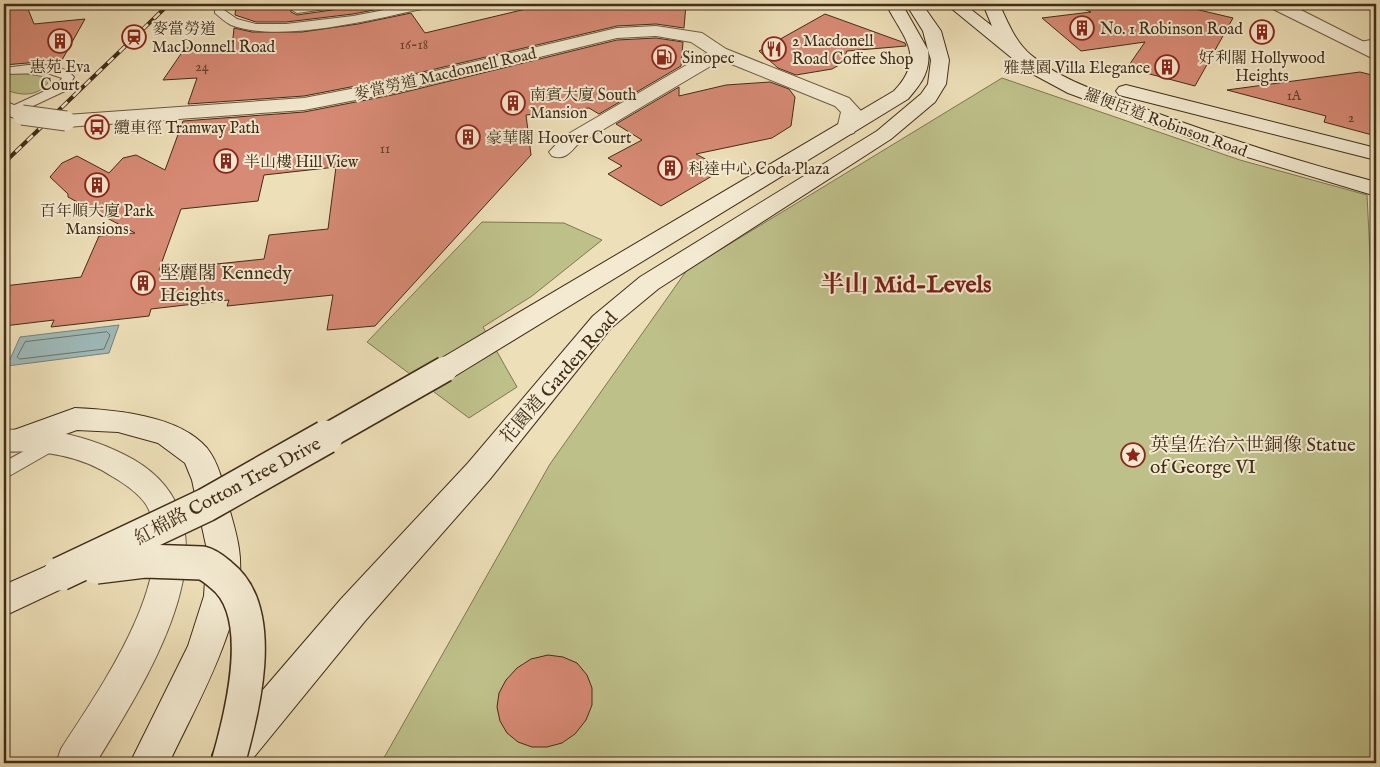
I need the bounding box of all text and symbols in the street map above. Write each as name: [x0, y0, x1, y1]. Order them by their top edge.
building icon: No. 1 Robinson Road: [1069, 15, 1095, 41]
building icon: 好利閣 Hollywood Heights: [1249, 19, 1275, 45]
place label: 麥當勞道 MacDonnell Road: [152, 20, 275, 58]
place label: No. 1 Robinson Road: [1100, 20, 1243, 40]
station icon: 麥當勞道 MacDonnell Road: [121, 24, 147, 50]
building icon: 惠苑 Eva Court: [47, 28, 73, 54]
place label: 2 Macdonell Road Coffee Shop: [792, 32, 914, 70]
house number: 16-18: [400, 36, 428, 54]
restaurant icon: 2 Macdonell Road Coffee Shop: [761, 36, 787, 62]
street label: 麥當勞道 Macdonnell Road: [352, 44, 539, 106]
fuel station icon: Sinopec: [651, 44, 677, 70]
place label: Sinopec: [682, 49, 735, 69]
place label: 好利閣 Hollywood Heights: [1199, 49, 1326, 87]
building icon: 雅慧園 Villa Elegance: [1154, 54, 1180, 80]
place label: 惠苑 Eva Court: [30, 58, 90, 96]
house number: 24: [195, 58, 209, 76]
place label: 雅慧園 Villa Elegance: [1004, 59, 1150, 79]
street label: 羅便臣道 Robinson Road: [1081, 85, 1250, 163]
place label: 南賓大廈 South Mansion: [530, 86, 637, 124]
house number: 1A: [1287, 87, 1302, 105]
building icon: 南賓大廈 South Mansion: [500, 90, 526, 116]
house number: 2: [1348, 109, 1355, 127]
bus stop icon: 纜車徑 Tramway Path: [84, 114, 110, 140]
place label: 纜車徑 Tramway Path: [114, 119, 260, 139]
building icon: 豪華閣 Hoover Court: [455, 124, 481, 150]
place label: 豪華閣 Hoover Court: [486, 129, 632, 149]
house number: 11: [380, 140, 390, 158]
building icon: 半山樓 Hill View: [213, 148, 239, 174]
place label: 半山樓 Hill View: [244, 153, 359, 173]
building icon: 科達中心 Coda Plaza: [657, 155, 683, 181]
place label: 科達中心 Coda Plaza: [688, 160, 829, 180]
building icon: 百年順大廈 Park Mansions: [84, 172, 110, 198]
place label: 百年順大廈 Park Mansions: [40, 202, 154, 240]
place label: 堅麗閣 Kennedy Heights: [160, 262, 293, 308]
building icon: 堅麗閣 Kennedy Heights: [130, 270, 156, 296]
district label: 半山 Mid-Levels: [821, 270, 992, 301]
street label: 花園道 Garden Road: [496, 307, 624, 449]
street label: 紅棉路 Cotton Tree Drive: [131, 432, 325, 551]
place label: 英皇佐治六世銅像 Statue of George VI: [1150, 434, 1356, 480]
place icon: 英皇佐治六世銅像 Statue of George VI: [1120, 442, 1146, 468]

